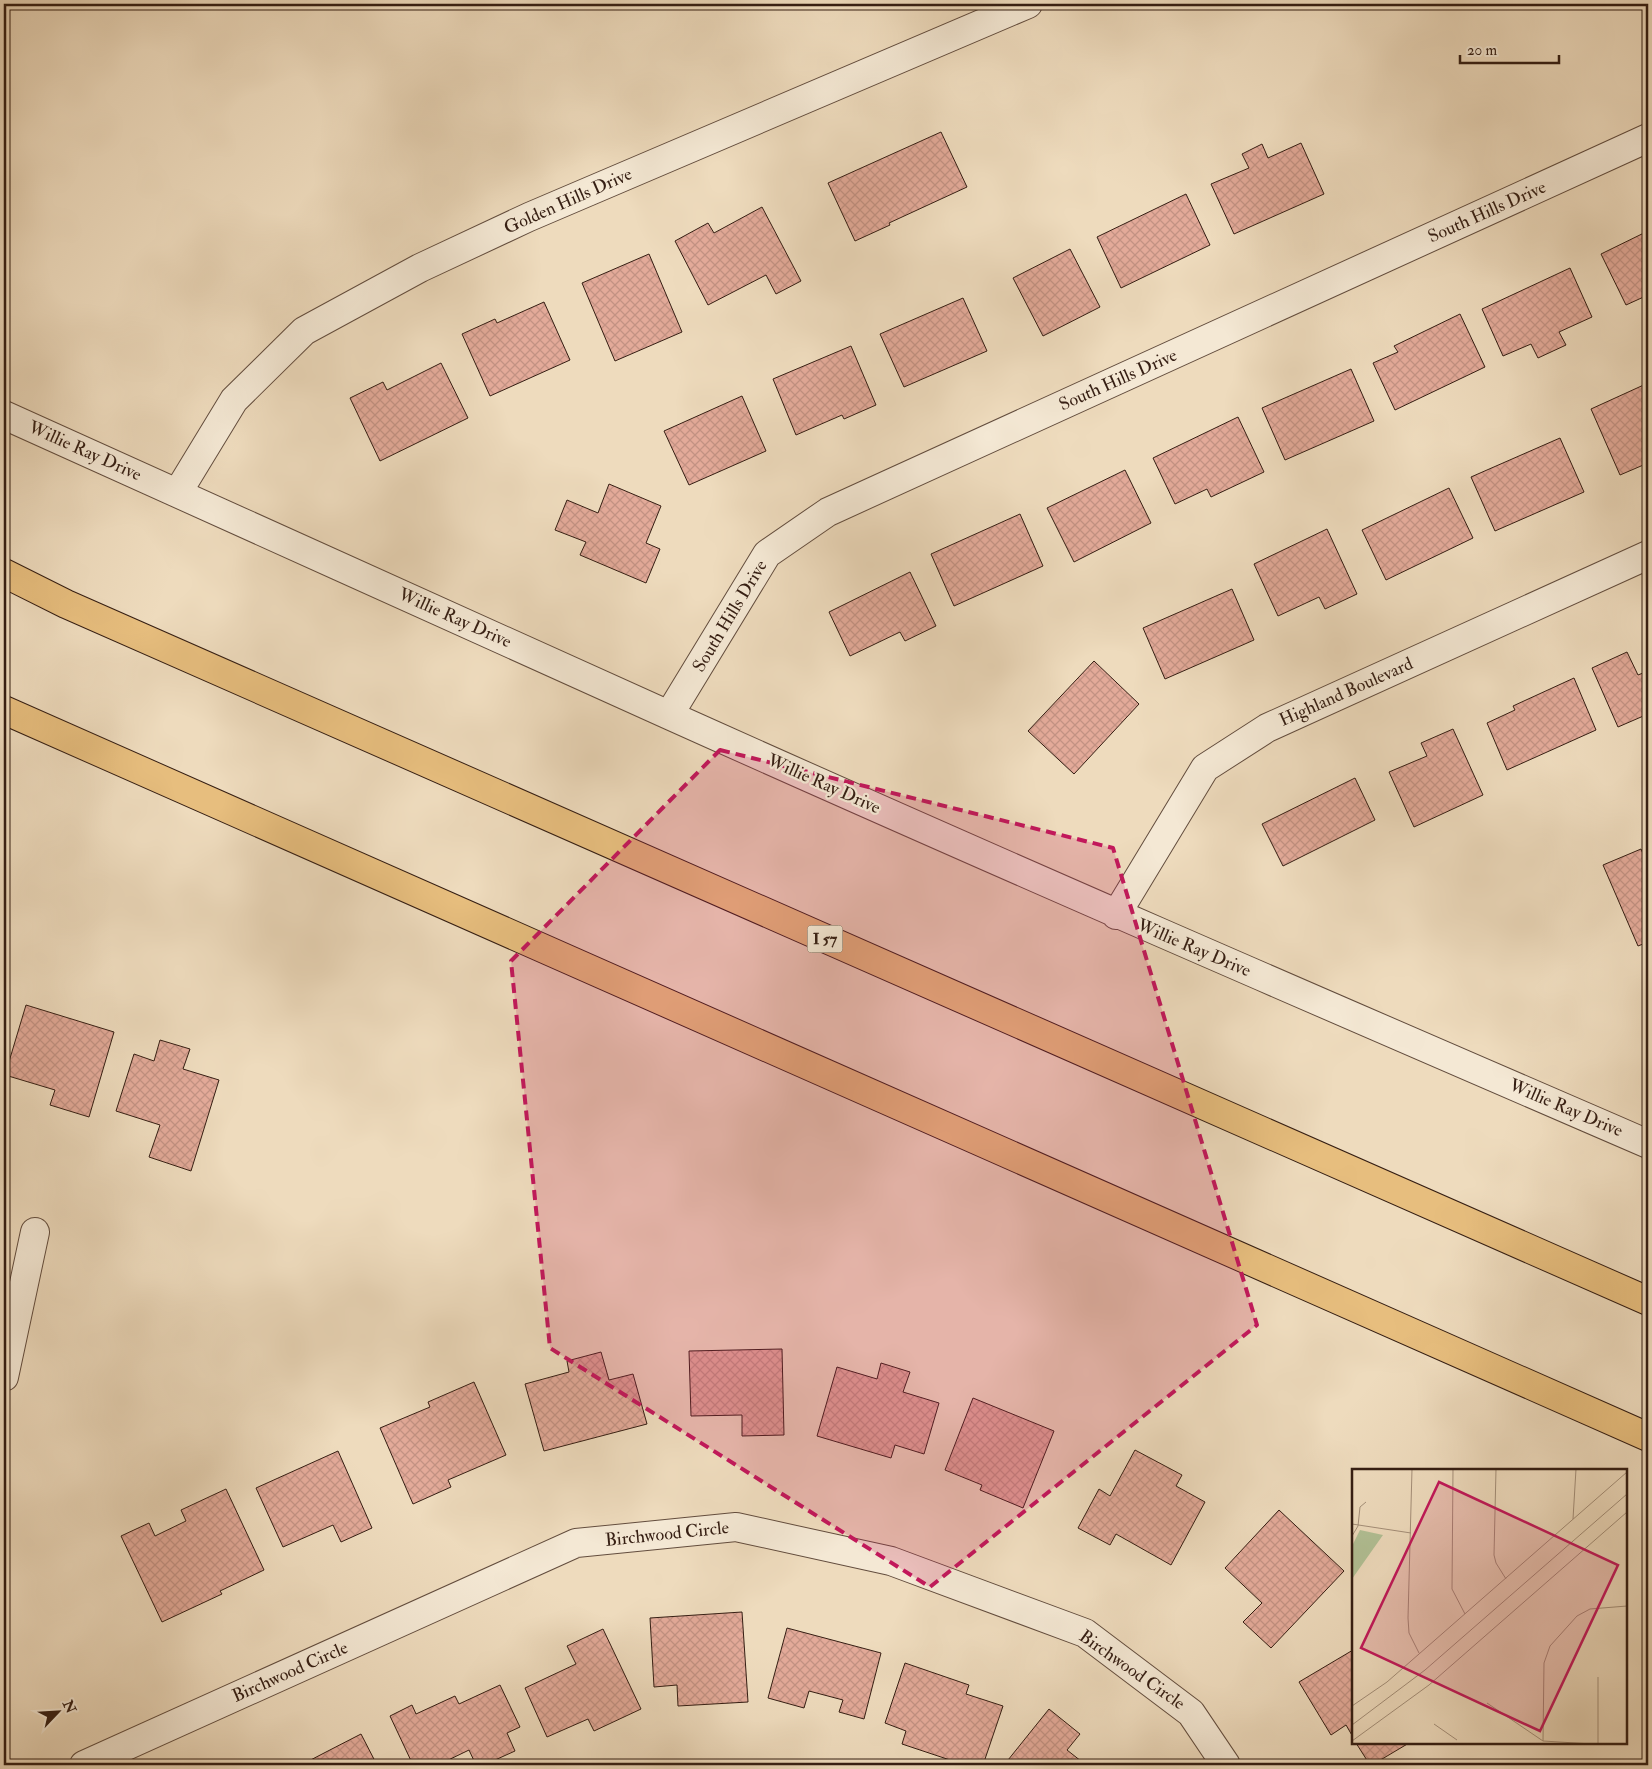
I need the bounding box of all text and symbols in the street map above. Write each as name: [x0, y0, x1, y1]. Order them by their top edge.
scale bar: [1460, 32, 1558, 64]
text: 20 m: [1467, 41, 1497, 60]
street label: Golden Hills Drive: [500, 162, 636, 239]
street label: South Hills Drive: [1424, 175, 1550, 248]
street label: South Hills Drive: [1055, 343, 1181, 416]
street label: Willie Ray Drive: [24, 415, 146, 486]
street label: South Hills Drive: [687, 555, 773, 676]
street label: Willie Ray Drive: [394, 582, 516, 653]
street label: Highland Boulevard: [1275, 652, 1417, 732]
street label: Willie Ray Drive: [763, 748, 885, 819]
street label: Willie Ray Drive: [1133, 913, 1255, 982]
road number: I 57: [808, 926, 842, 952]
street label: Willie Ray Drive: [1505, 1073, 1627, 1142]
inset map: [1352, 1469, 1627, 1744]
street label: Birchwood Circle: [604, 1516, 731, 1552]
street label: Birchwood Circle: [1074, 1625, 1190, 1715]
street label: Birchwood Circle: [229, 1636, 352, 1708]
north arrow: [32, 1686, 82, 1736]
text: N: [59, 1697, 80, 1716]

